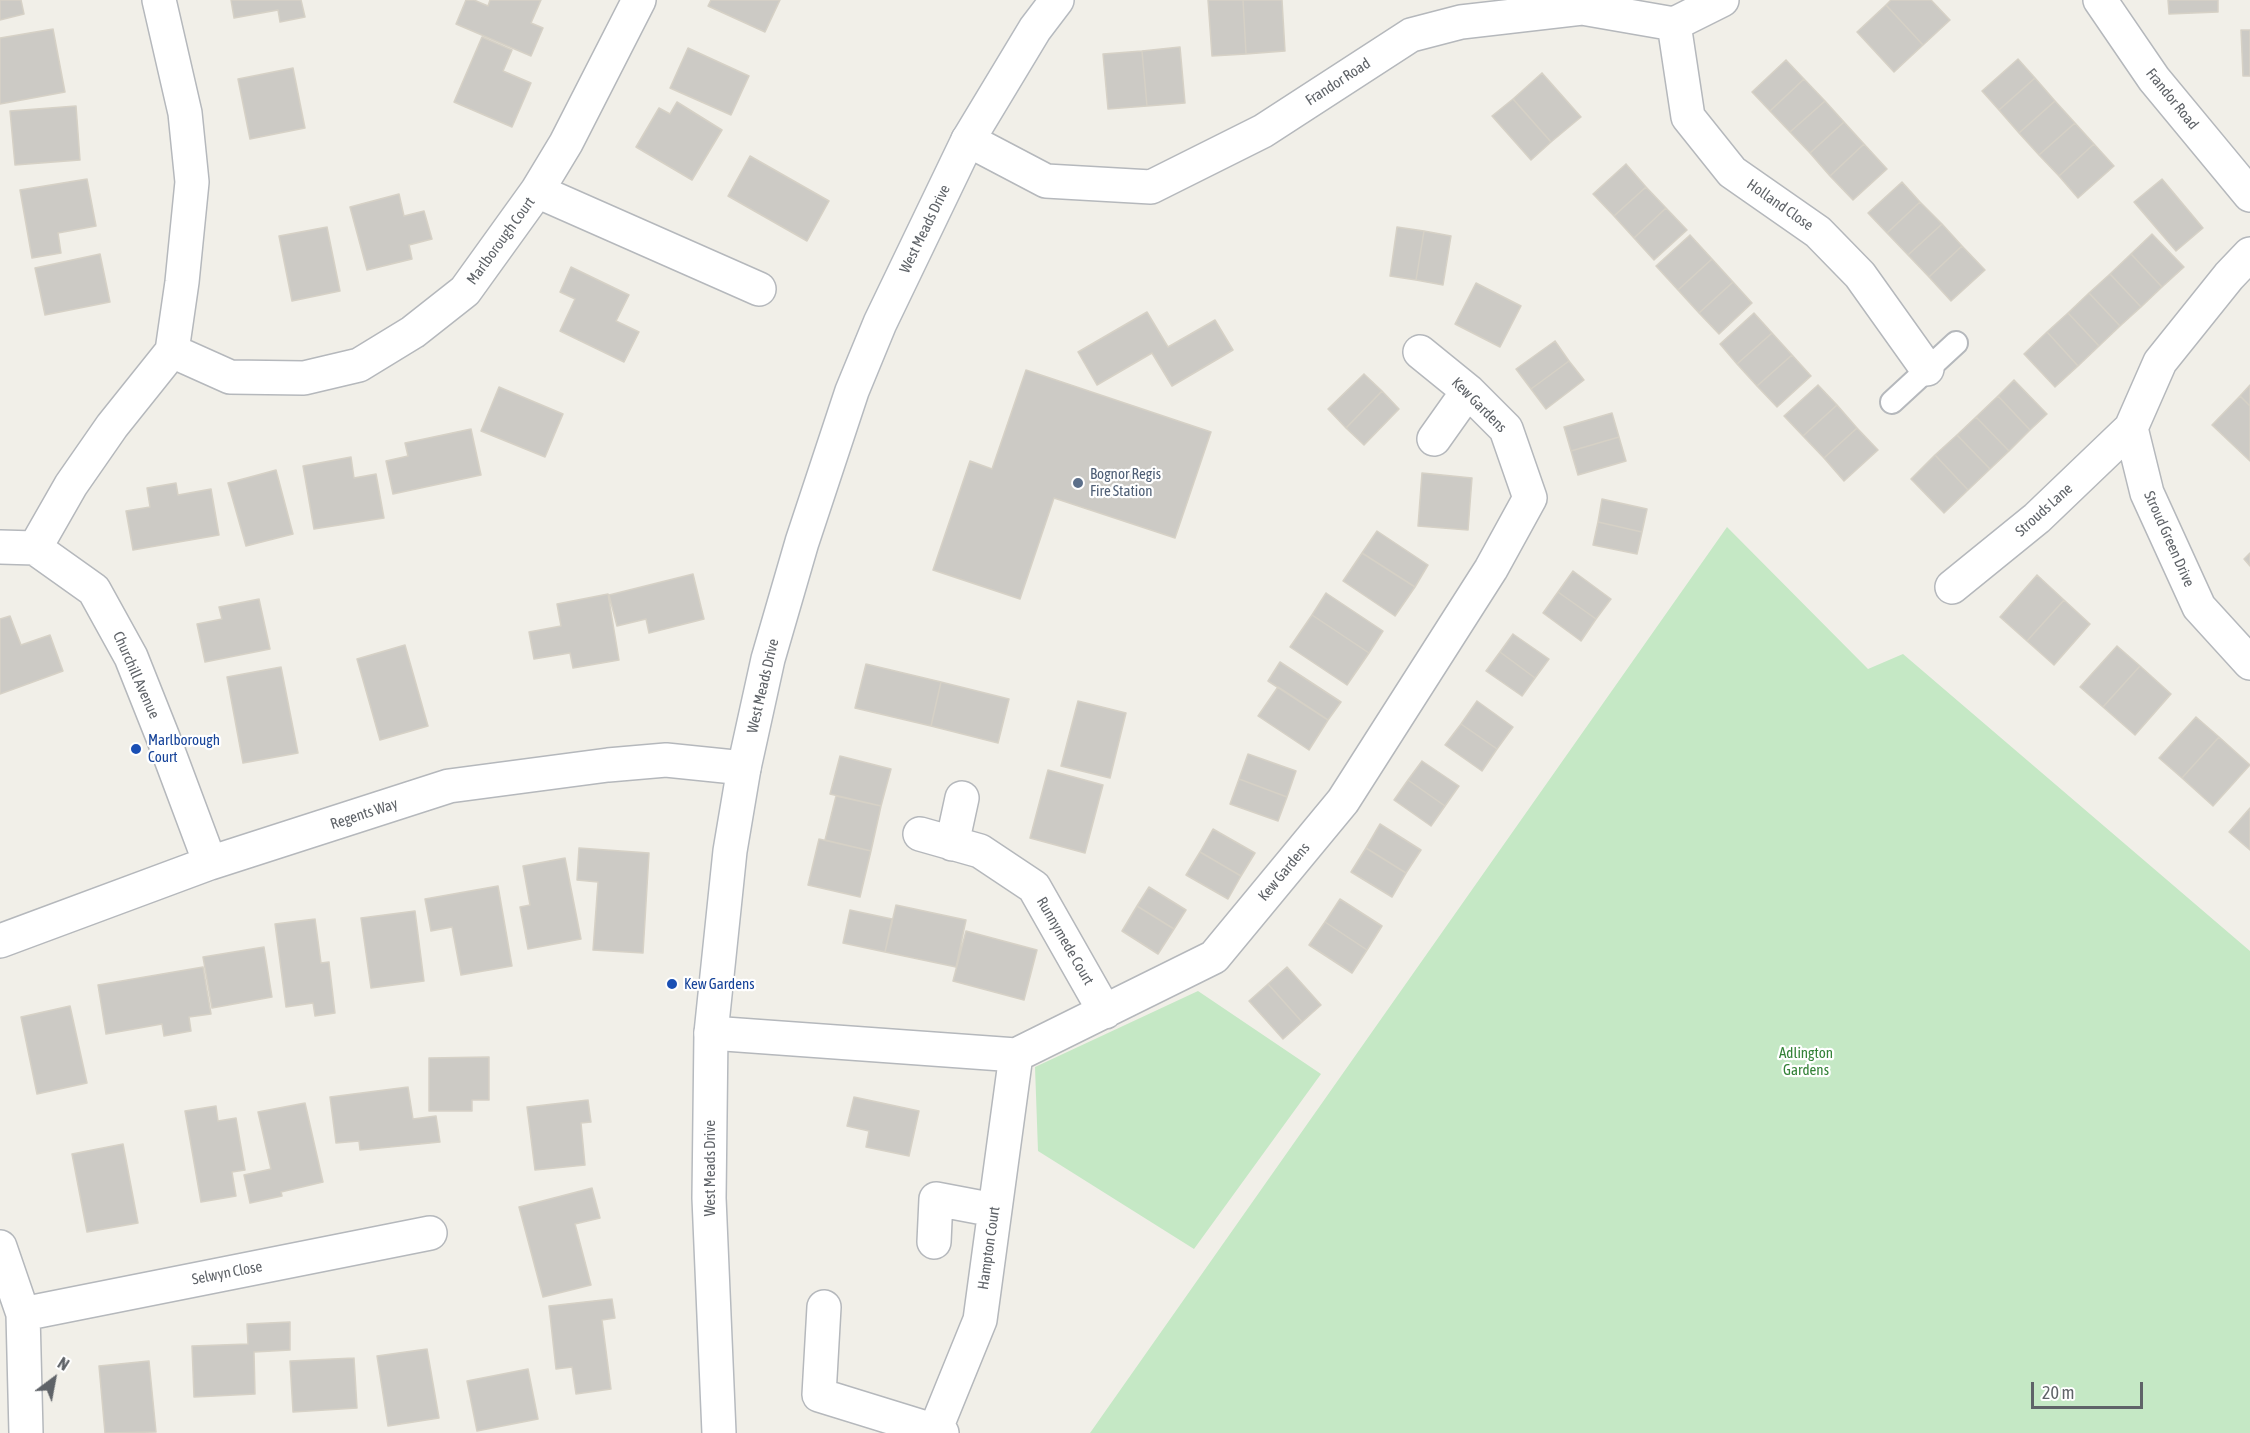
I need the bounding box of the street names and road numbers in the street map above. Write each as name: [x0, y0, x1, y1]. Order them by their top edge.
street label: Frandor Road: [1302, 54, 1374, 110]
street label: Frandor Road: [2142, 65, 2202, 133]
street label: Holland Close: [1743, 176, 1817, 234]
street label: West Meads Drive: [896, 182, 954, 276]
street label: Marlborough Court: [463, 194, 539, 288]
street label: Kew Gardens: [1448, 374, 1510, 436]
street label: Strouds Lane: [2012, 480, 2076, 540]
street label: Stroud Green Drive: [2140, 488, 2198, 590]
street label: Churchill Avenue: [109, 629, 163, 721]
street label: West Meads Drive: [743, 637, 783, 735]
street label: Regents Way: [328, 795, 400, 833]
street label: Kew Gardens: [1254, 839, 1314, 905]
street label: Runnymede Court: [1033, 894, 1097, 988]
street label: West Meads Drive: [701, 1120, 719, 1216]
street label: Hampton Court: [974, 1205, 1004, 1291]
street label: Selwyn Close: [190, 1257, 264, 1289]

